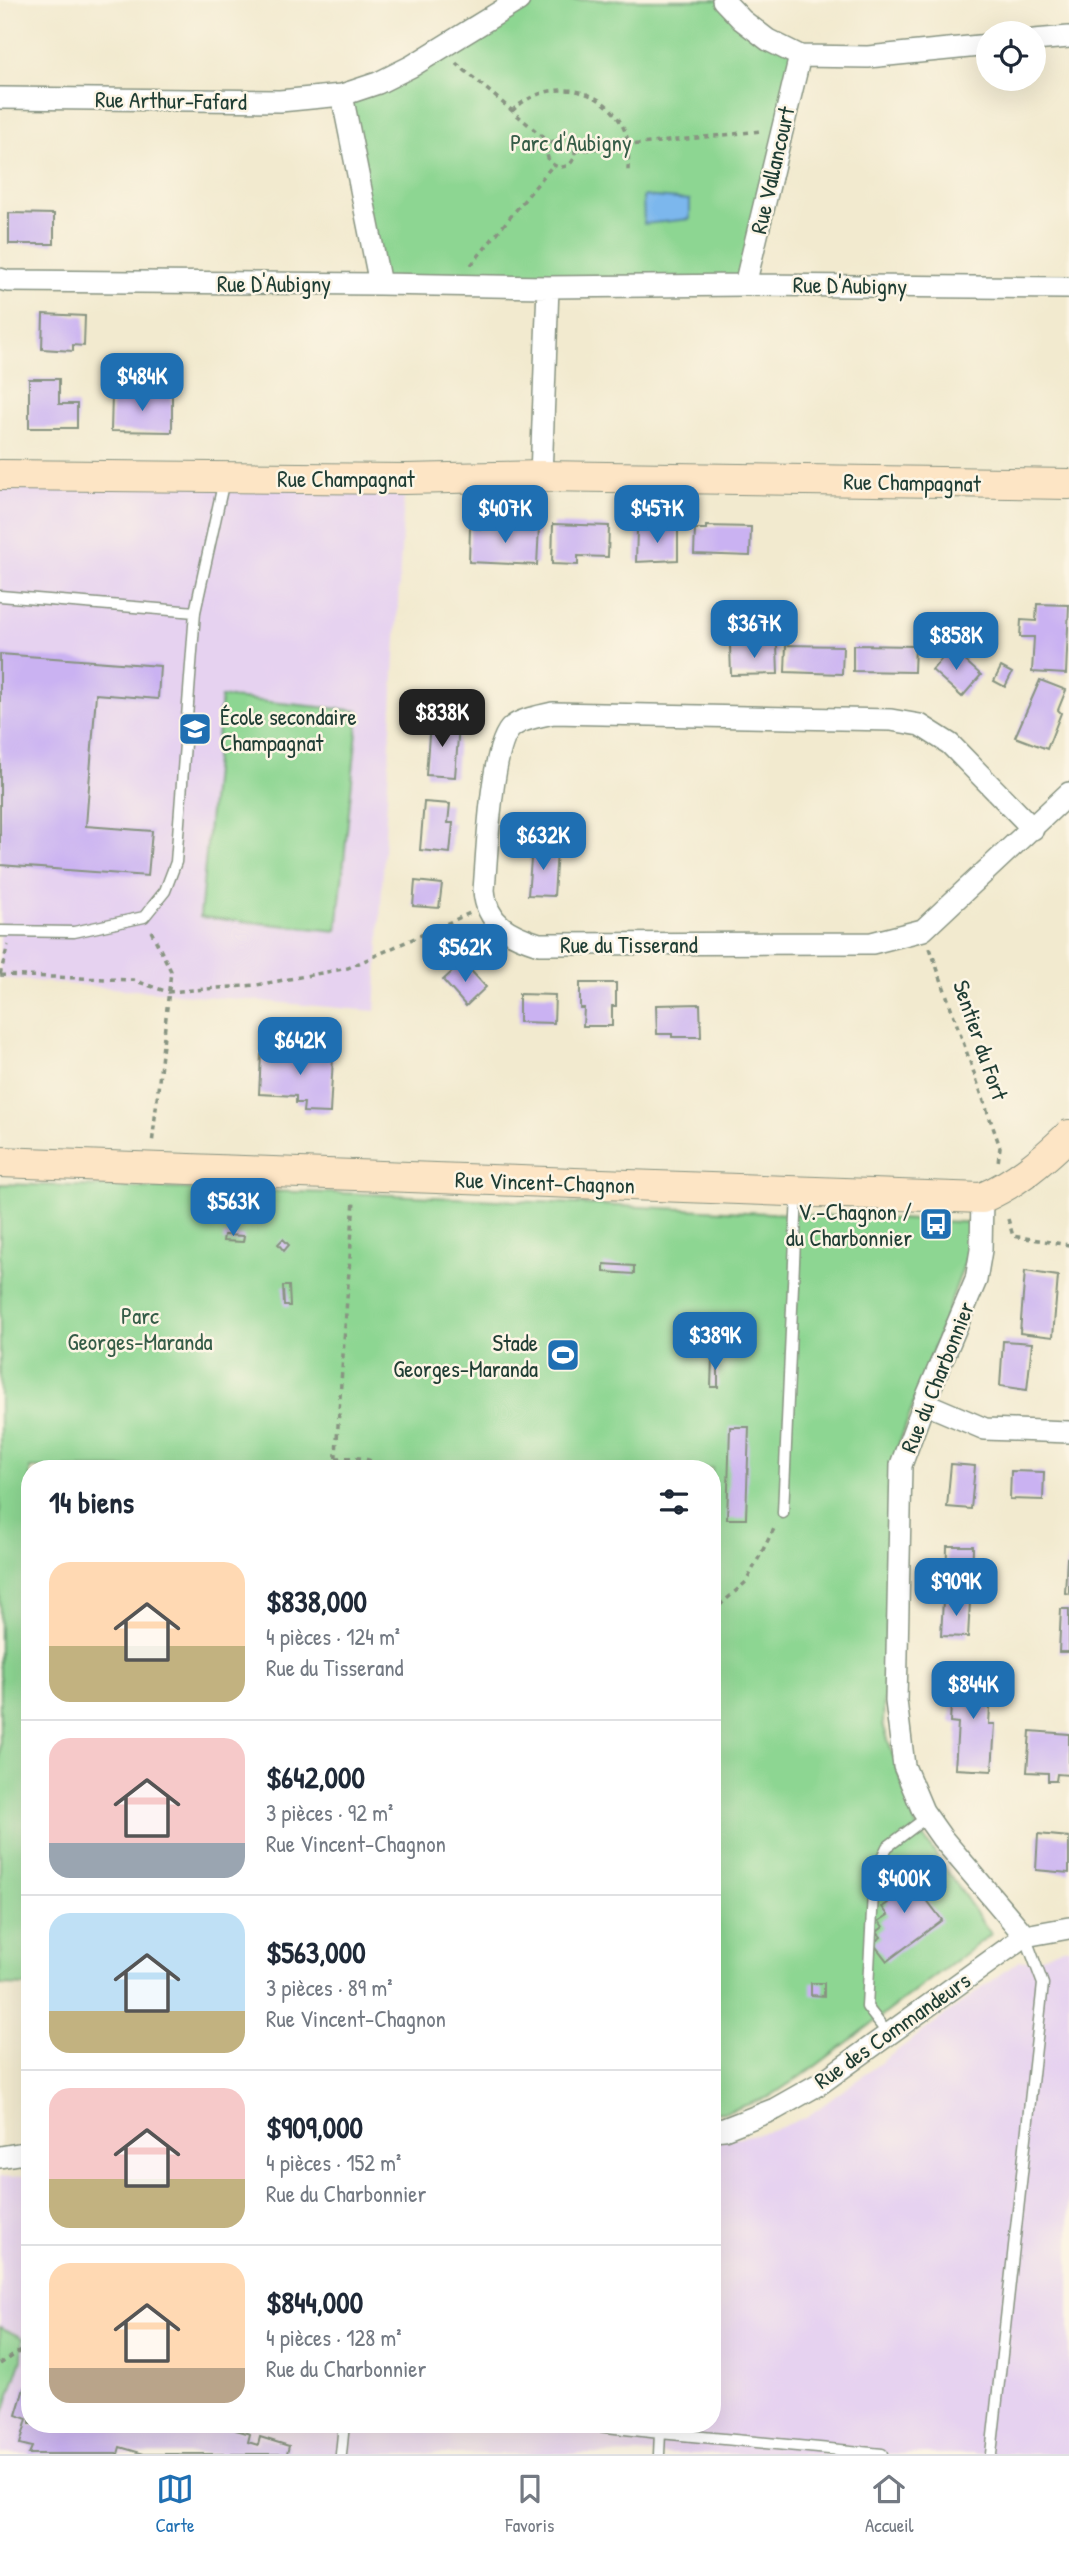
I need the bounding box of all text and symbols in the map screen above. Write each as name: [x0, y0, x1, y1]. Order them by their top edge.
map controls: [976, 21, 1046, 91]
button: locate: [976, 21, 1046, 91]
street label: Rue Arthur-Fafard: [95, 83, 247, 117]
street label: Rue Vallancourt: [742, 102, 802, 237]
park label: Parc d'Aubigny: [510, 127, 632, 158]
street label: Rue D'Aubigny: [217, 268, 331, 299]
street label: Rue D'Aubigny: [793, 269, 908, 301]
pin: $484K: [93, 354, 191, 413]
text: $484K: [117, 360, 167, 391]
street label: Rue Champagnat: [277, 463, 416, 494]
street label: Rue Champagnat: [843, 465, 982, 499]
pin: $407K: [456, 486, 554, 545]
pin: $457K: [608, 486, 706, 545]
text: $407K: [478, 492, 532, 523]
text: $457K: [630, 492, 684, 523]
pin: $367K: [705, 600, 803, 660]
text: $367K: [727, 607, 781, 638]
pin: $858K: [907, 612, 1005, 672]
text: $858K: [929, 619, 983, 650]
pin: $838K: [393, 690, 491, 749]
text: $838K: [415, 696, 469, 727]
place label: École secondaire Champagnat: [220, 701, 357, 758]
school or university icon: École secondaire Champagnat: [176, 710, 214, 748]
pin: $632K: [494, 812, 592, 872]
text: $632K: [516, 819, 570, 850]
pin: $562K: [416, 925, 514, 984]
street label: Rue du Tisserand: [560, 929, 698, 960]
text: $562K: [438, 931, 492, 962]
street label: Sentier du Fort: [946, 976, 1016, 1105]
pin: $642K: [251, 1018, 349, 1077]
text: $642K: [274, 1024, 326, 1055]
street label: Rue Vincent-Chagnon: [455, 1163, 635, 1201]
pin: $563K: [184, 1178, 282, 1238]
text: $563K: [207, 1185, 259, 1216]
place label: V.-Chagnon / du Charbonnier: [786, 1196, 912, 1253]
bus stop icon: V.-Chagnon / du Charbonnier: [917, 1205, 955, 1243]
street label: Rue du Charbonnier: [893, 1297, 981, 1457]
park label: Parc Georges-Maranda: [68, 1300, 212, 1357]
pin: $389K: [666, 1312, 764, 1372]
text: $389K: [689, 1319, 741, 1350]
place label: Stade Georges-Maranda: [393, 1327, 538, 1384]
sports icon: Stade Georges-Maranda: [544, 1336, 582, 1374]
text: 14 biens: [49, 1482, 134, 1522]
icon: filters: [655, 1483, 693, 1521]
pin: $909K: [907, 1558, 1005, 1618]
text: $909K: [931, 1565, 981, 1596]
text: $838,000: [266, 1581, 367, 1621]
icon: home: [105, 1590, 189, 1674]
text: 4 pièces · 124 m²: [266, 1621, 400, 1652]
text: Rue du Tisserand: [266, 1652, 404, 1683]
pin: $844K: [924, 1662, 1022, 1721]
text: $844K: [948, 1668, 998, 1699]
text: $642,000: [266, 1757, 365, 1797]
icon: home: [105, 1766, 189, 1850]
text: 3 pièces · 92 m²: [266, 1797, 393, 1828]
text: Rue Vincent-Chagnon: [266, 1828, 446, 1859]
pin: $400K: [855, 1856, 953, 1915]
text: $400K: [878, 1862, 930, 1893]
text: $563,000: [266, 1932, 366, 1972]
icon: home: [105, 1941, 189, 2025]
street label: Rue des Commandeurs: [808, 1964, 976, 2095]
text: 3 pièces · 89 m²: [266, 1972, 392, 2003]
text: Rue Vincent-Chagnon: [266, 2003, 446, 2034]
text: $909,000: [266, 2107, 363, 2147]
icon: home: [105, 2116, 189, 2200]
text: 4 pièces · 152 m²: [266, 2147, 401, 2178]
text: Rue du Charbonnier: [266, 2178, 426, 2209]
text: $844,000: [266, 2282, 363, 2322]
icon: home: [105, 2291, 189, 2375]
text: 4 pièces · 128 m²: [266, 2322, 401, 2353]
text: Rue du Charbonnier: [266, 2353, 426, 2384]
tab: Carte: [155, 2470, 195, 2538]
tab: Favoris: [506, 2470, 554, 2538]
tab: Accueil: [865, 2470, 914, 2538]

